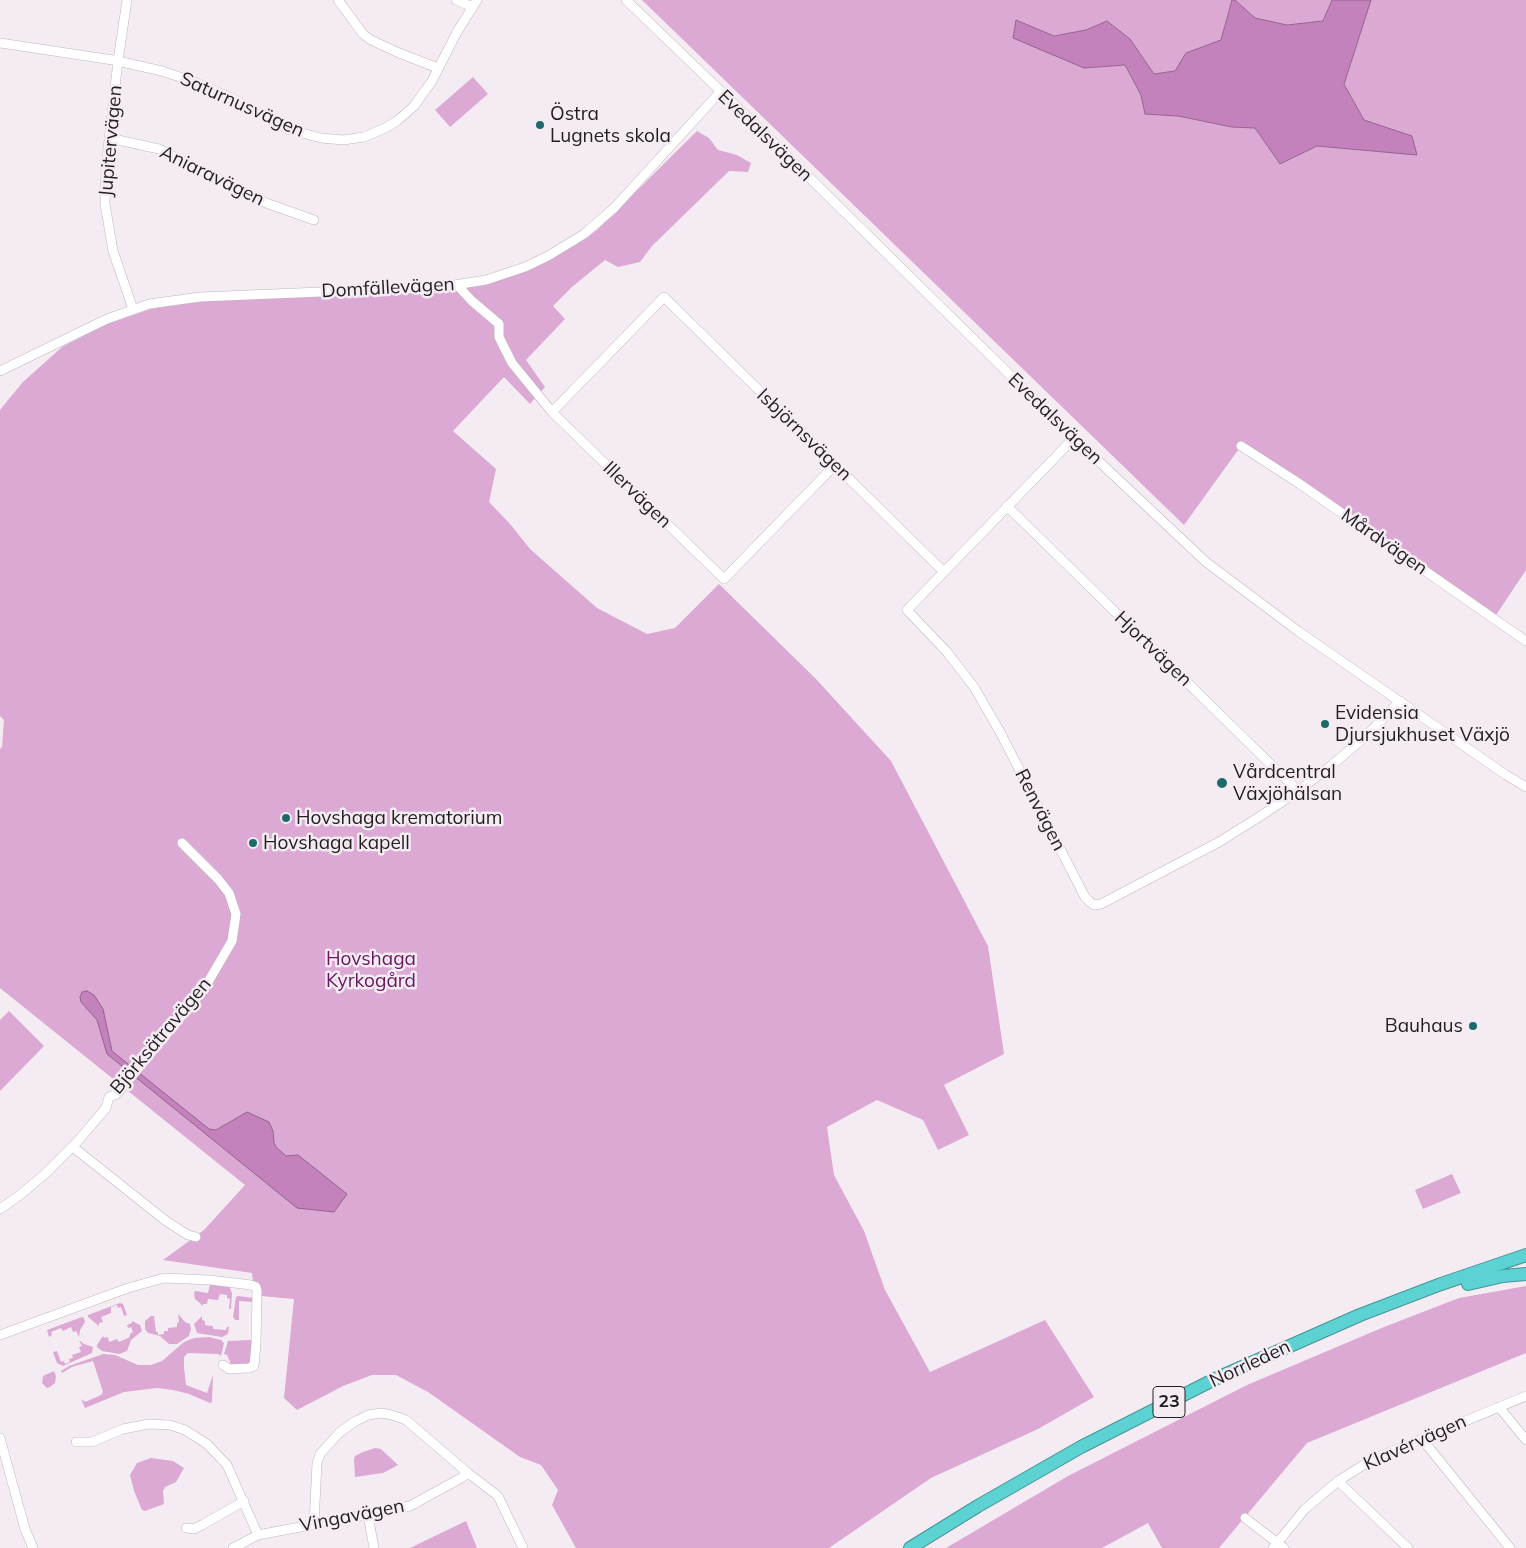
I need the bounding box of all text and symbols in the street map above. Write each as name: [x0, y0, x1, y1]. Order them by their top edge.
street label: Saturnusvägen: [176, 67, 308, 143]
street label: Jupitervägen: [95, 84, 127, 198]
street label: Evedalsvägen: [713, 85, 817, 187]
place label: Östra Lugnets skola: [550, 103, 671, 147]
marker: Östra Lugnets skola: [534, 119, 546, 131]
street label: Aniaravägen: [156, 141, 268, 211]
street label: Domfällevägen: [321, 273, 455, 303]
street label: Evedalsvägen: [1003, 368, 1107, 470]
street label: Isbjörnsvägen: [752, 384, 856, 486]
street label: Illervägen: [598, 457, 676, 533]
street label: Mårdvägen: [1336, 504, 1432, 580]
street label: Hjortvägen: [1110, 607, 1196, 691]
place label: Evidensia Djursjukhuset Växjö: [1335, 702, 1510, 746]
marker: Evidensia Djursjukhuset Växjö: [1319, 718, 1331, 730]
place label: Vårdcentral Växjöhälsan: [1233, 761, 1342, 805]
street label: Renvägen: [1010, 765, 1070, 855]
marker: Vårdcentral Växjöhälsan: [1215, 776, 1229, 790]
place label: Hovshaga krematorium: [296, 807, 502, 829]
marker: Hovshaga krematorium: [280, 812, 292, 824]
place label: Hovshaga kapell: [263, 832, 410, 854]
marker: Hovshaga kapell: [247, 837, 259, 849]
park label: Hovshaga Kyrkogård: [326, 948, 416, 992]
street label: Björksätravägen: [106, 973, 216, 1099]
place label: Bauhaus: [1385, 1015, 1463, 1037]
marker: Bauhaus: [1467, 1020, 1479, 1032]
street label: Norrleden: [1206, 1335, 1294, 1393]
road number: 23: [1153, 1386, 1185, 1418]
street label: Klavérvägen: [1360, 1410, 1470, 1476]
street label: Vingavägen: [298, 1495, 406, 1537]

